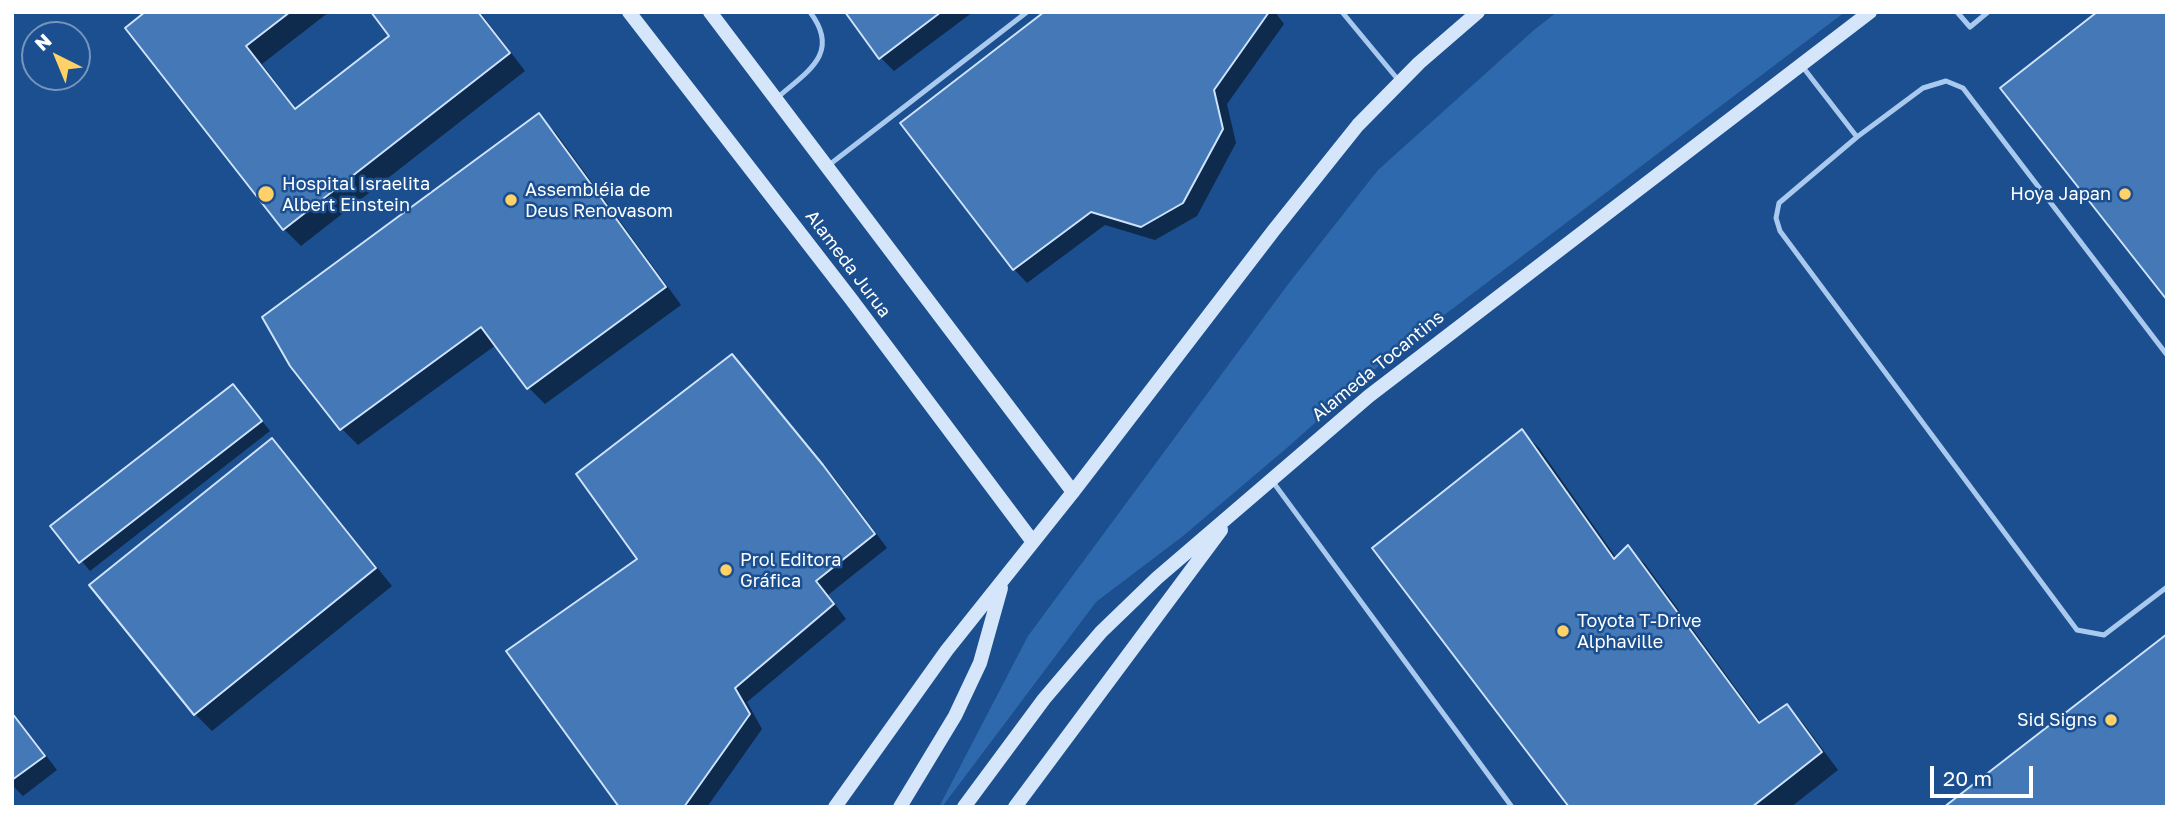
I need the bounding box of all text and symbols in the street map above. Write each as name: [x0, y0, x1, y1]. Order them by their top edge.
north arrow: [21, 21, 91, 91]
text: N: [30, 28, 56, 55]
place label: Hospital Israelita Albert Einstein: [282, 173, 430, 216]
place label: Assembléia de Deus Renovasom: [525, 179, 673, 222]
place label: Hoya Japan: [2010, 183, 2111, 205]
marker: Hospital Israelita Albert Einstein: [256, 184, 276, 204]
marker: Hoya Japan: [2117, 186, 2133, 202]
marker: Assembléia de Deus Renovasom: [503, 192, 519, 208]
street label: Alameda Jurua: [801, 206, 895, 322]
street label: Alameda Tocantins: [1308, 306, 1448, 426]
place label: Prol Editora Gráfica: [740, 549, 841, 592]
marker: Prol Editora Gráfica: [718, 562, 734, 578]
place label: Toyota T-Drive Alphaville: [1577, 610, 1701, 652]
marker: Toyota T-Drive Alphaville: [1555, 623, 1571, 639]
place label: Sid Signs: [2017, 709, 2097, 731]
marker: Sid Signs: [2103, 712, 2119, 728]
scale bar: [1934, 752, 2037, 796]
text: 20 m: [1943, 765, 1992, 791]

